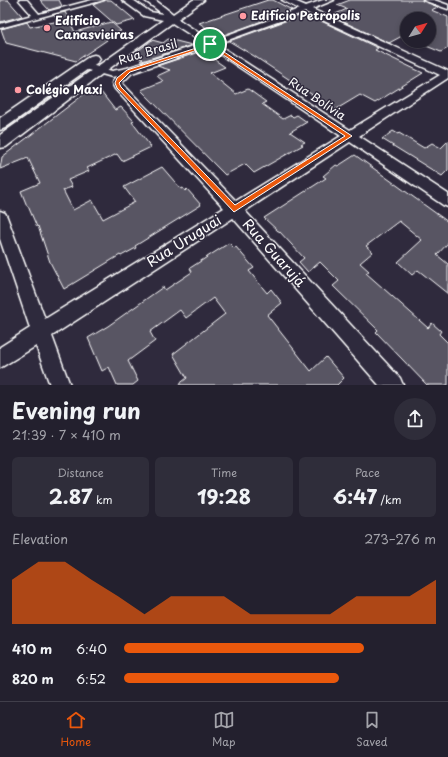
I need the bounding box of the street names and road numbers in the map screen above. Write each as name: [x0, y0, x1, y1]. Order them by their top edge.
street label: Rua Brasil: [116, 34, 179, 69]
street label: Rua Bolívia: [285, 72, 350, 124]
street label: Rua Uruguai: [142, 209, 225, 272]
street label: Rua Guarujá: [238, 214, 311, 292]

